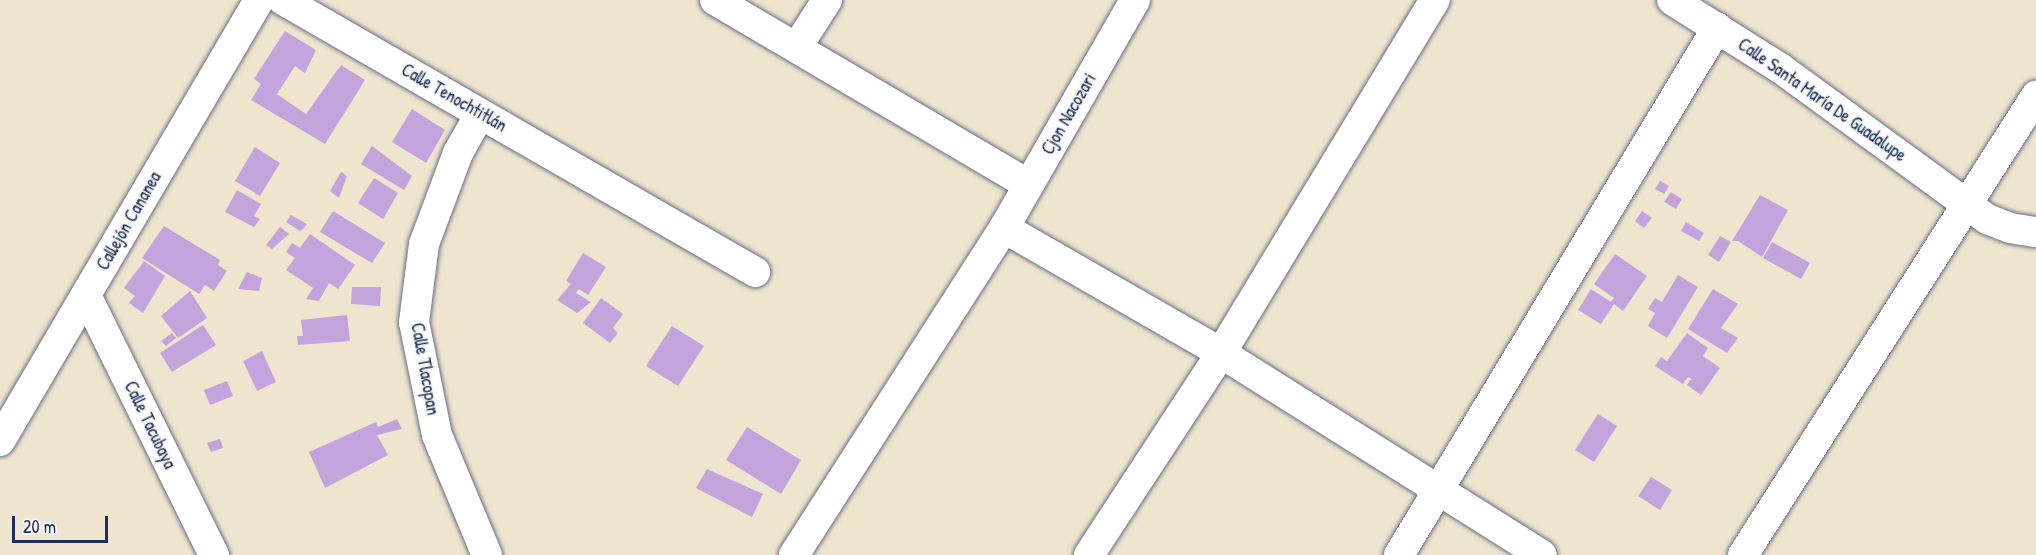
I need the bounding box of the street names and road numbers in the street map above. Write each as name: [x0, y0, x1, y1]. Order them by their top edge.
street label: Calle Santa María De Guadalupe: [1734, 34, 1910, 166]
street label: Calle Tenochtitlán: [398, 59, 510, 137]
street label: Cjon Nacozari: [1037, 70, 1101, 158]
street label: Callejón Cananea: [92, 168, 166, 274]
street label: Calle Tlacopan: [406, 321, 444, 417]
street label: Calle Tacubaya: [120, 378, 180, 472]

